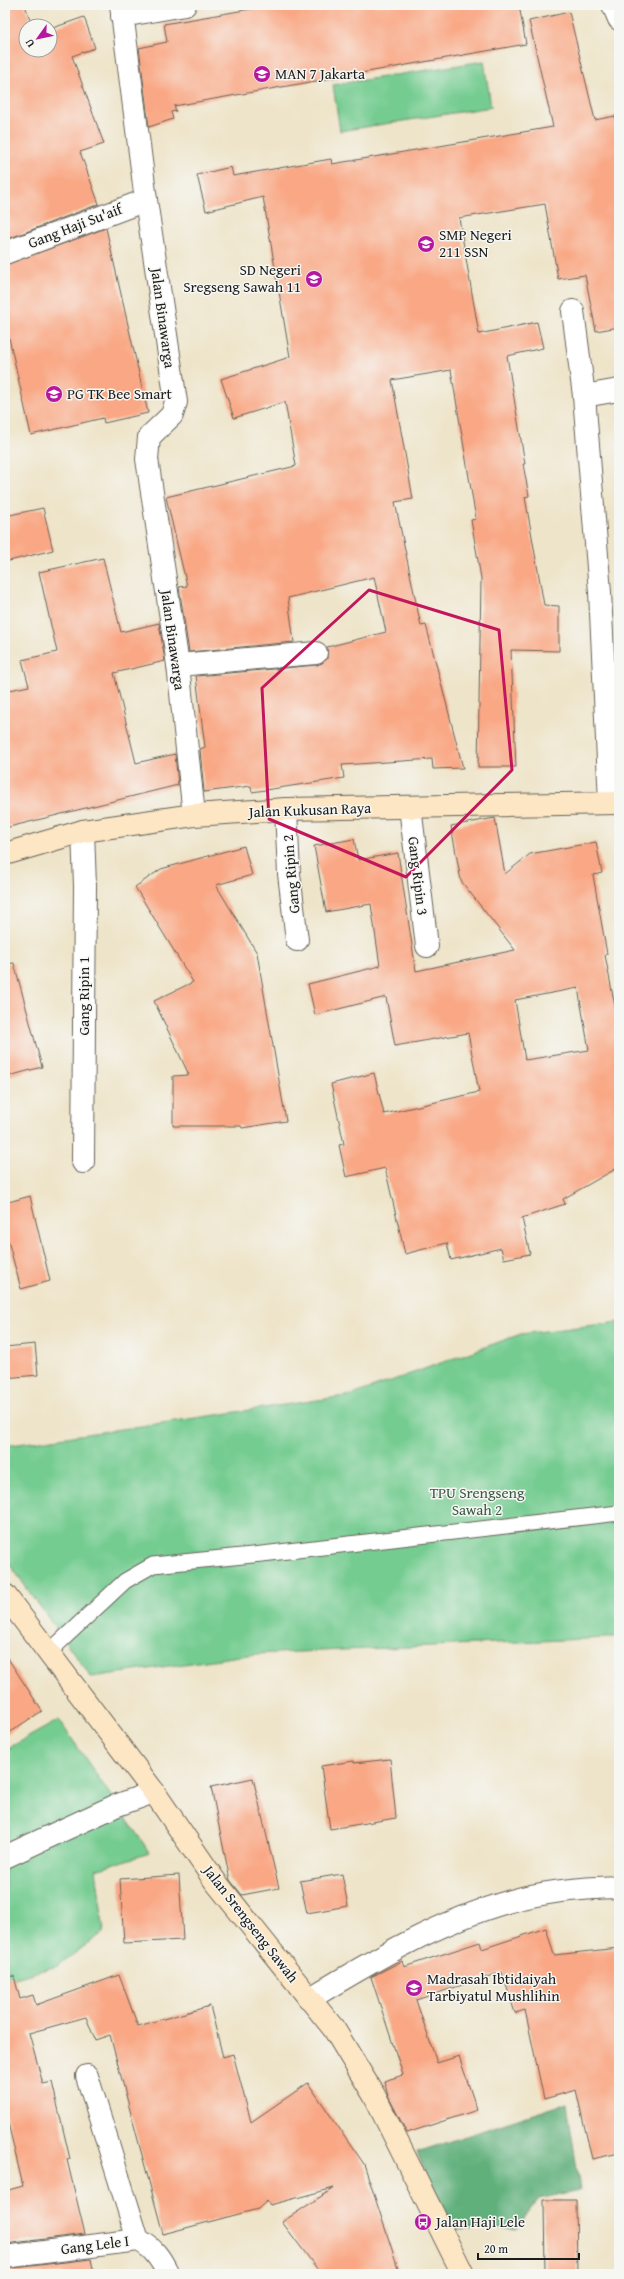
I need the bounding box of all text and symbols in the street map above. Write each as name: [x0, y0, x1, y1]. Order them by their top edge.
north arrow: [18, 18, 58, 58]
text: U: [21, 35, 38, 51]
place label: MAN 7 Jakarta: [275, 63, 365, 84]
school or university icon: MAN 7 Jakarta: [252, 64, 272, 84]
street label: Gang Haji Su'aif: [25, 197, 127, 253]
place label: SMP Negeri 211 SSN: [439, 224, 512, 262]
school or university icon: SMP Negeri 211 SSN: [416, 234, 436, 254]
place label: SD Negeri Sregseng Sawah 11: [183, 259, 301, 297]
street label: Jalan Binawarga: [146, 264, 181, 369]
school or university icon: SD Negeri Sregseng Sawah 11: [304, 269, 324, 289]
place label: PG TK Bee Smart: [67, 383, 173, 404]
school or university icon: PG TK Bee Smart: [44, 384, 64, 404]
street label: Jalan Binawarga: [156, 586, 191, 691]
street label: Jalan Kukusan Raya: [246, 797, 372, 822]
street label: Gang Ripin 2: [277, 834, 304, 914]
street label: Gang Ripin 3: [403, 835, 434, 917]
street label: Gang Ripin 1: [73, 956, 94, 1036]
park label: TPU Srengseng Sawah 2: [430, 1482, 525, 1520]
street label: Jalan Srengseng Sawah: [198, 1859, 304, 1987]
place label: Madrasah Ibtidaiyah Tarbiyatul Mushlihin: [427, 1968, 560, 2006]
school or university icon: Madrasah Ibtidaiyah Tarbiyatul Mushlihin: [404, 1978, 424, 1998]
place label: Jalan Haji Lele: [434, 2211, 525, 2232]
bus stop icon: Jalan Haji Lele: [413, 2212, 433, 2232]
street label: Gang Lele I: [60, 2230, 130, 2259]
scale bar: [478, 2235, 579, 2261]
text: 20 m: [484, 2240, 508, 2257]

